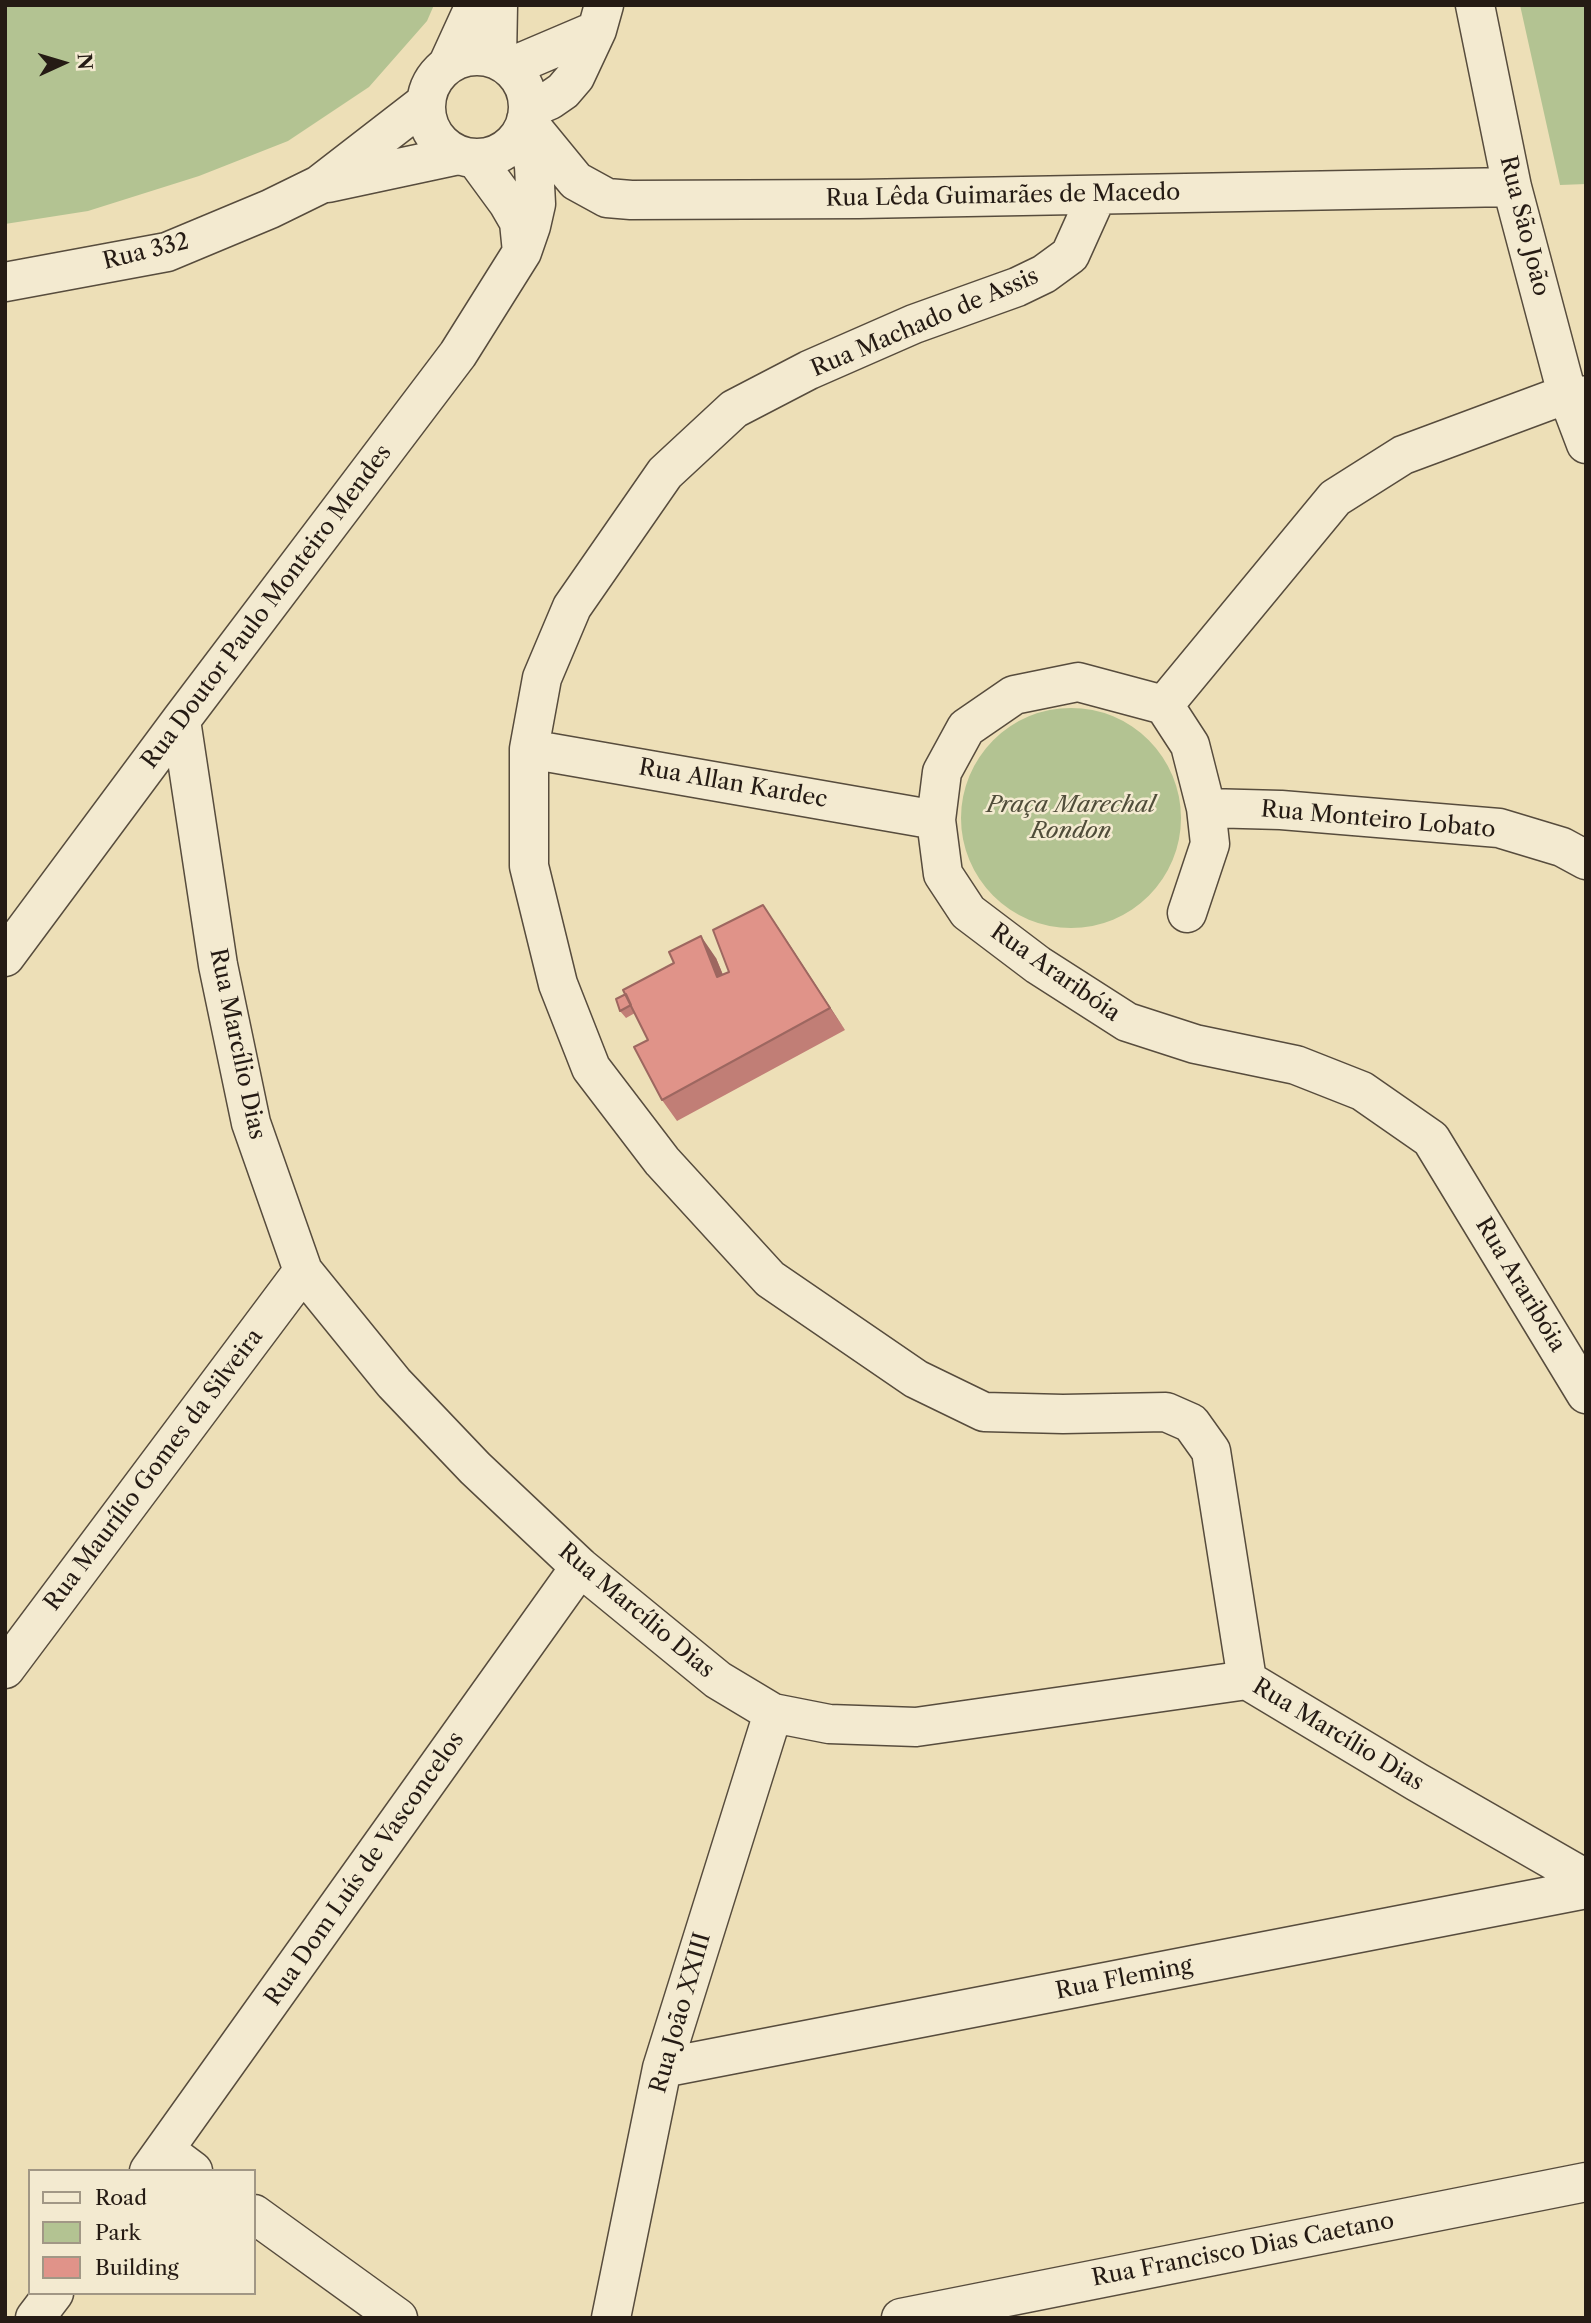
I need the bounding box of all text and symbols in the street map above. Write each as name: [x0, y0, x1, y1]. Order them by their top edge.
north arrow: [28, 28, 98, 98]
text: N: [72, 52, 96, 71]
street label: Rua São João: [1493, 153, 1555, 299]
street label: Rua Lêda Guimarães de Macedo: [825, 179, 1181, 213]
street label: Rua 332: [100, 228, 192, 276]
street label: Rua Machado de Assis: [807, 263, 1043, 383]
street label: Rua Doutor Paulo Monteiro Mendes: [136, 440, 398, 774]
street label: Rua Allan Kardec: [637, 754, 829, 814]
park label: Praça Marechal Rondon: [986, 791, 1156, 845]
street label: Rua Monteiro Lobato: [1260, 796, 1496, 844]
street label: Rua Araribóia: [985, 918, 1125, 1028]
street label: Rua Marcílio Dias: [203, 946, 271, 1142]
street label: Rua Araribóia: [1469, 1213, 1571, 1357]
street label: Rua Maurílio Gomes da Silveira: [39, 1324, 269, 1616]
street label: Rua Marcílio Dias: [553, 1538, 719, 1684]
street label: Rua Marcílio Dias: [1247, 1673, 1429, 1797]
street label: Rua Dom Luís de Vasconcelos: [260, 1727, 470, 2011]
street label: Rua João XXIII: [645, 1930, 717, 2096]
street label: Rua Fleming: [1053, 1952, 1195, 2006]
legend: [28, 2169, 256, 2295]
text: Road: [95, 2185, 147, 2210]
street label: Rua Francisco Dias Caetano: [1090, 2207, 1396, 2293]
text: Park: [95, 2220, 141, 2245]
text: Building: [95, 2255, 179, 2280]

